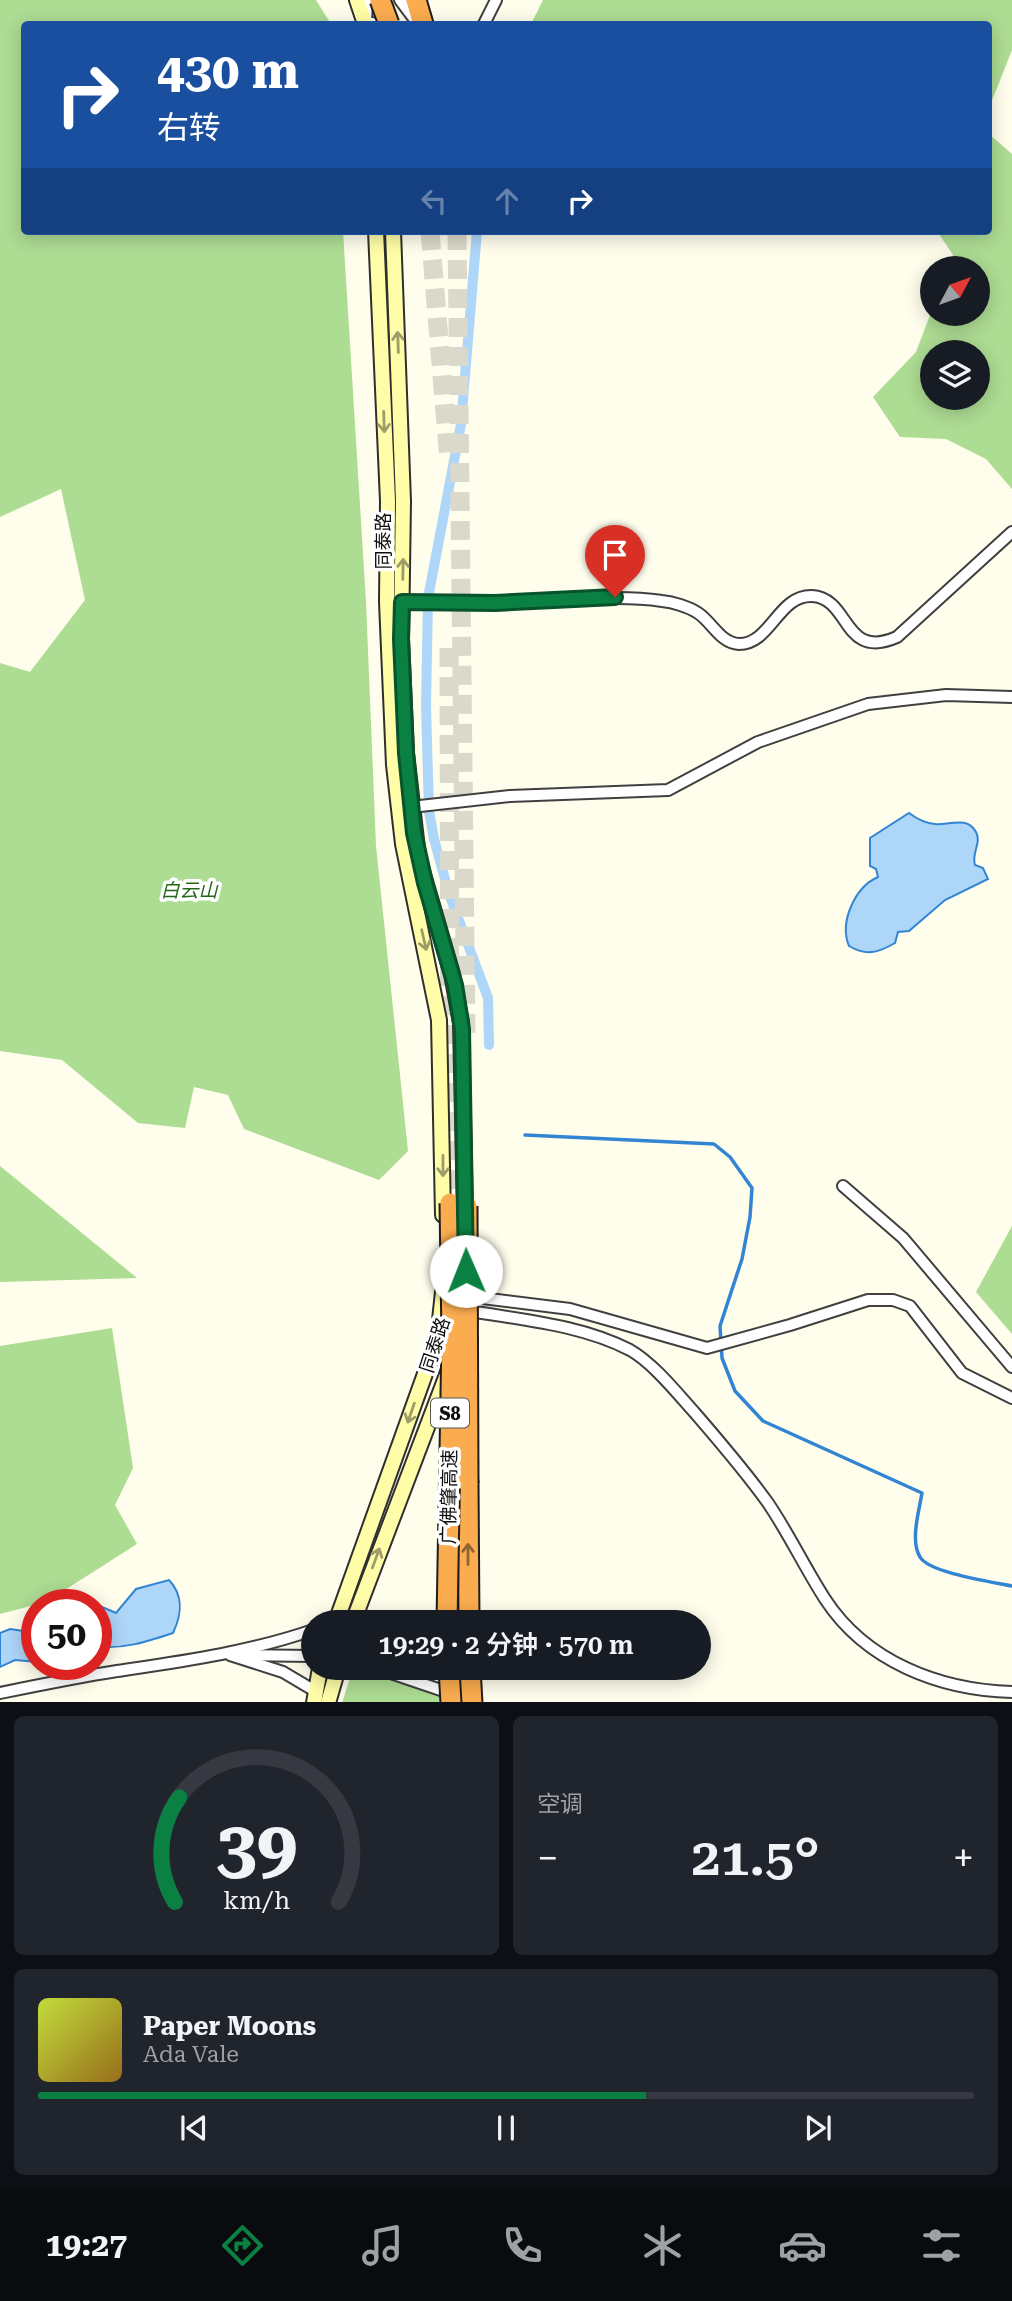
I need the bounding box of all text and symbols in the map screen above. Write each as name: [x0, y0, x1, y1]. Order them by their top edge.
text: 430 m: [157, 43, 299, 100]
icon: right: [42, 49, 133, 140]
text: 右转: [157, 109, 221, 147]
icon: left: [415, 182, 453, 220]
icon: ahead: [488, 182, 526, 220]
icon: right: [561, 182, 599, 220]
north arrow: [920, 256, 990, 326]
map controls: [920, 256, 990, 410]
one-way arrow: [391, 331, 404, 354]
button: layers: [920, 340, 990, 410]
one-way arrow: [378, 410, 391, 433]
street label: 同泰路: [372, 512, 395, 570]
pin: [585, 525, 645, 597]
icon: arrive: [596, 536, 634, 574]
one-way arrow: [396, 558, 409, 581]
park label: 白云山: [160, 879, 218, 902]
one-way arrow: [418, 928, 431, 951]
one-way arrow: [436, 1154, 450, 1177]
position arrow: [429, 1234, 503, 1308]
street label: 同泰路: [415, 1314, 455, 1376]
road number: S8: [431, 1398, 469, 1428]
one-way arrow: [404, 1402, 416, 1424]
street label: 广佛肇高速: [437, 1449, 461, 1545]
one-way arrow: [461, 1543, 475, 1566]
one-way arrow: [371, 1548, 384, 1570]
speed limit sign: 50: [21, 1589, 112, 1680]
text: 19:29 · 2 分钟 · 570 m: [378, 1630, 634, 1660]
text: 空调: [537, 1791, 583, 1818]
text: 39: [216, 1805, 297, 1890]
text: 21.5°: [691, 1827, 820, 1888]
text: −: [537, 1836, 558, 1880]
text: +: [953, 1836, 974, 1880]
text: km/h: [223, 1885, 290, 1914]
text: Paper Moons: [143, 2011, 316, 2041]
text: Ada Vale: [143, 2041, 239, 2068]
icon: previous: [175, 2109, 213, 2147]
icon: pause: [487, 2109, 525, 2147]
icon: next: [799, 2109, 837, 2147]
icon: directions: [218, 2221, 267, 2270]
icon: music: [358, 2221, 407, 2270]
icon: phone: [498, 2221, 547, 2270]
icon: climate: [638, 2221, 687, 2270]
icon: car: [778, 2221, 827, 2270]
icon: filters: [917, 2221, 966, 2270]
text: 19:27: [45, 2226, 127, 2264]

